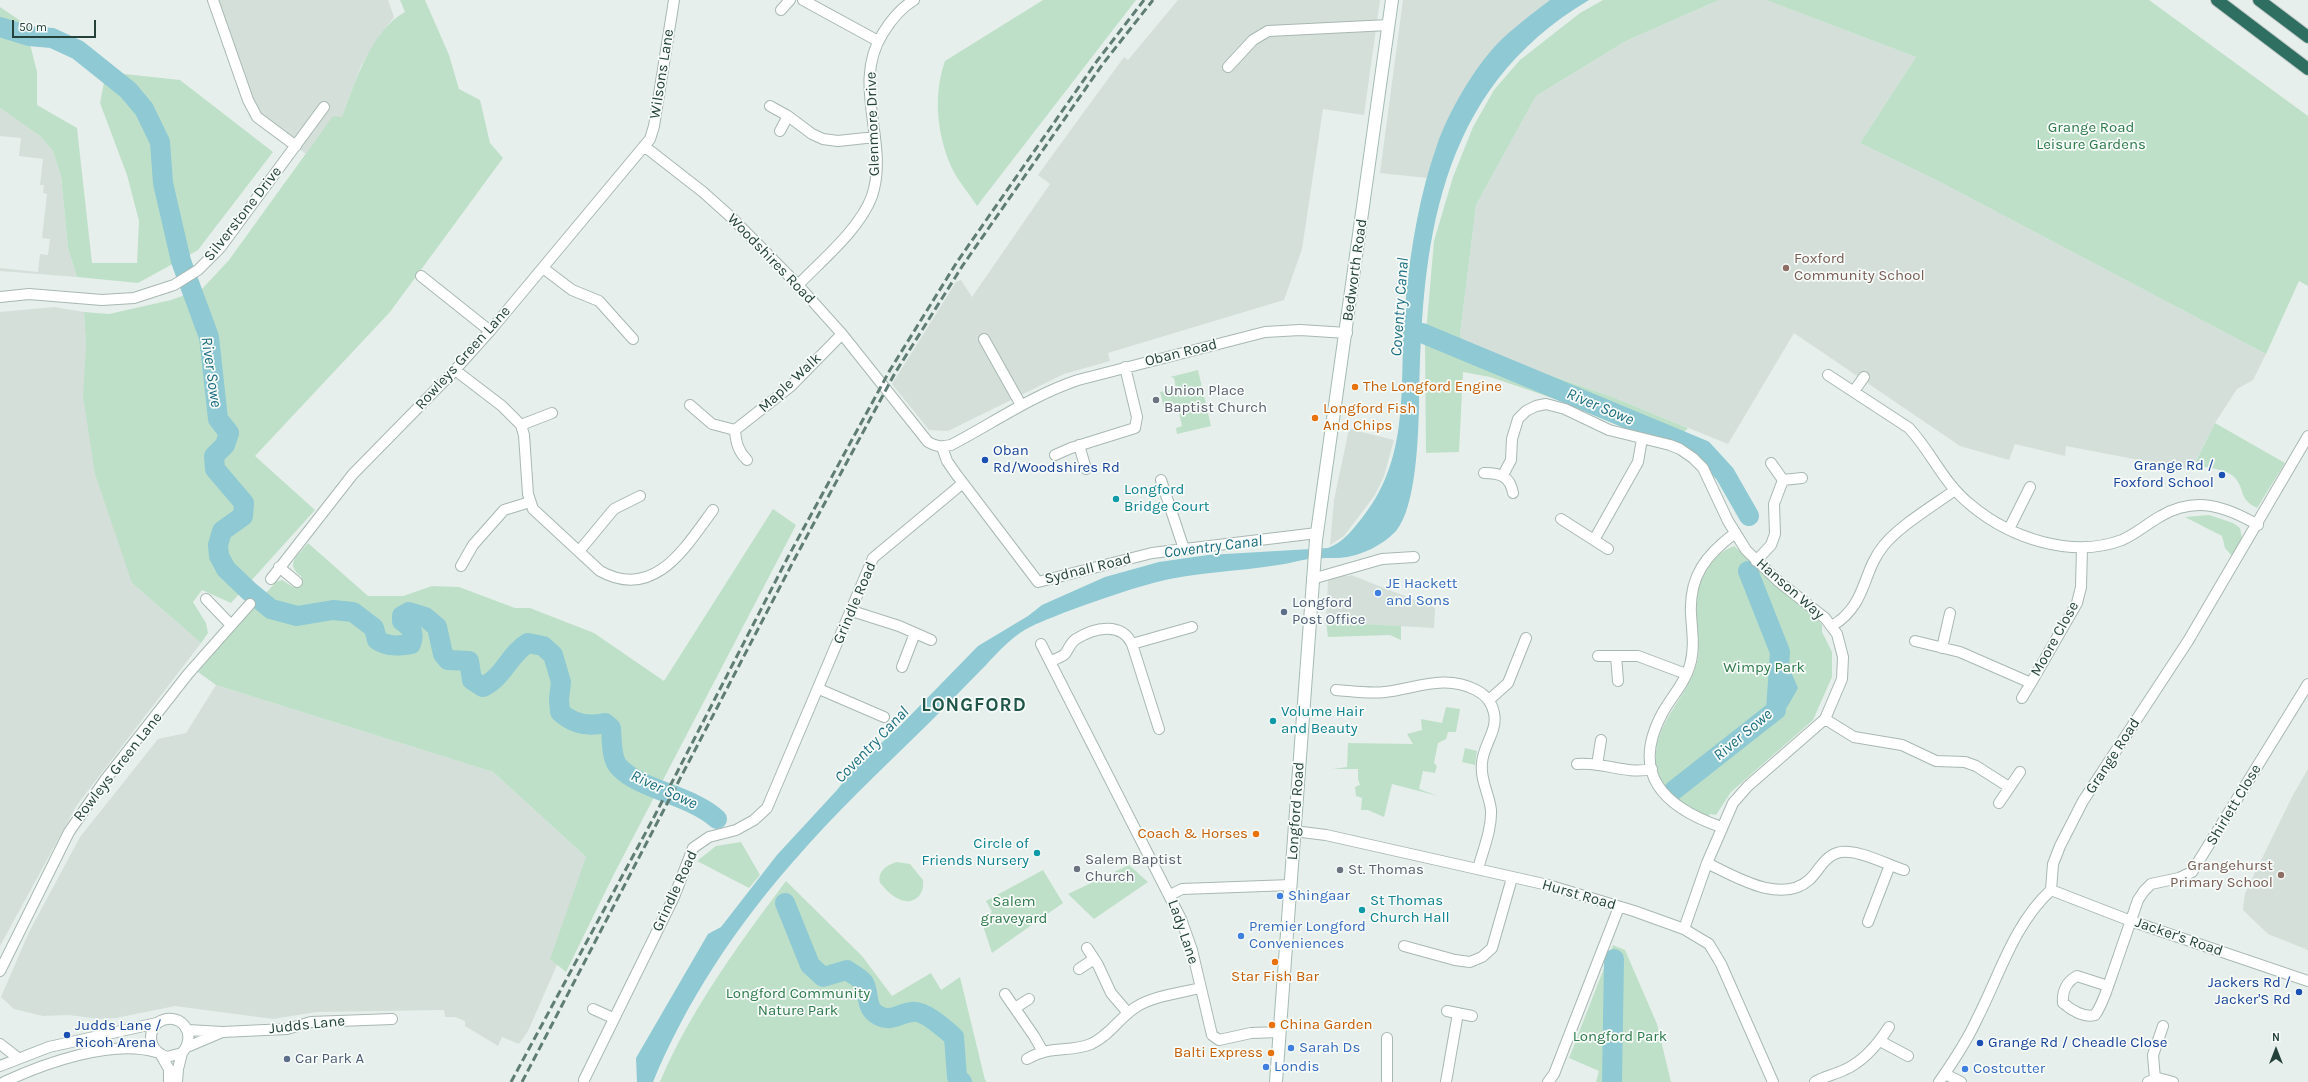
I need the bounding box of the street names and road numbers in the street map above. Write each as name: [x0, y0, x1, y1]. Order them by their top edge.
street label: Wilsons Lane: [646, 28, 678, 120]
street label: Glenmore Drive: [862, 71, 884, 177]
street label: Silverstone Drive: [200, 163, 286, 265]
street label: Woodshires Road: [723, 210, 819, 308]
street label: Bedworth Road: [1339, 218, 1371, 322]
street label: Rowleys Green Lane: [412, 302, 514, 414]
street label: Oban Road: [1143, 335, 1219, 371]
street label: Maple Walk: [755, 349, 825, 417]
street label: Sydnall Road: [1043, 550, 1133, 588]
street label: Hanson Way: [1752, 555, 1828, 623]
street label: Grindle Road: [830, 559, 880, 647]
street label: Moore Close: [2027, 598, 2083, 680]
street label: Rowleys Green Lane: [70, 709, 166, 825]
street label: Grange Road: [2082, 715, 2144, 797]
street label: Longford Road: [1284, 761, 1308, 861]
street label: Shirlett Close: [2203, 761, 2265, 849]
street label: Grindle Road: [648, 848, 702, 934]
street label: Hurst Road: [1540, 876, 1618, 914]
street label: Lady Lane: [1164, 898, 1202, 966]
street label: Jacker's Road: [2133, 914, 2225, 960]
street label: Judds Lane: [268, 1012, 346, 1038]

